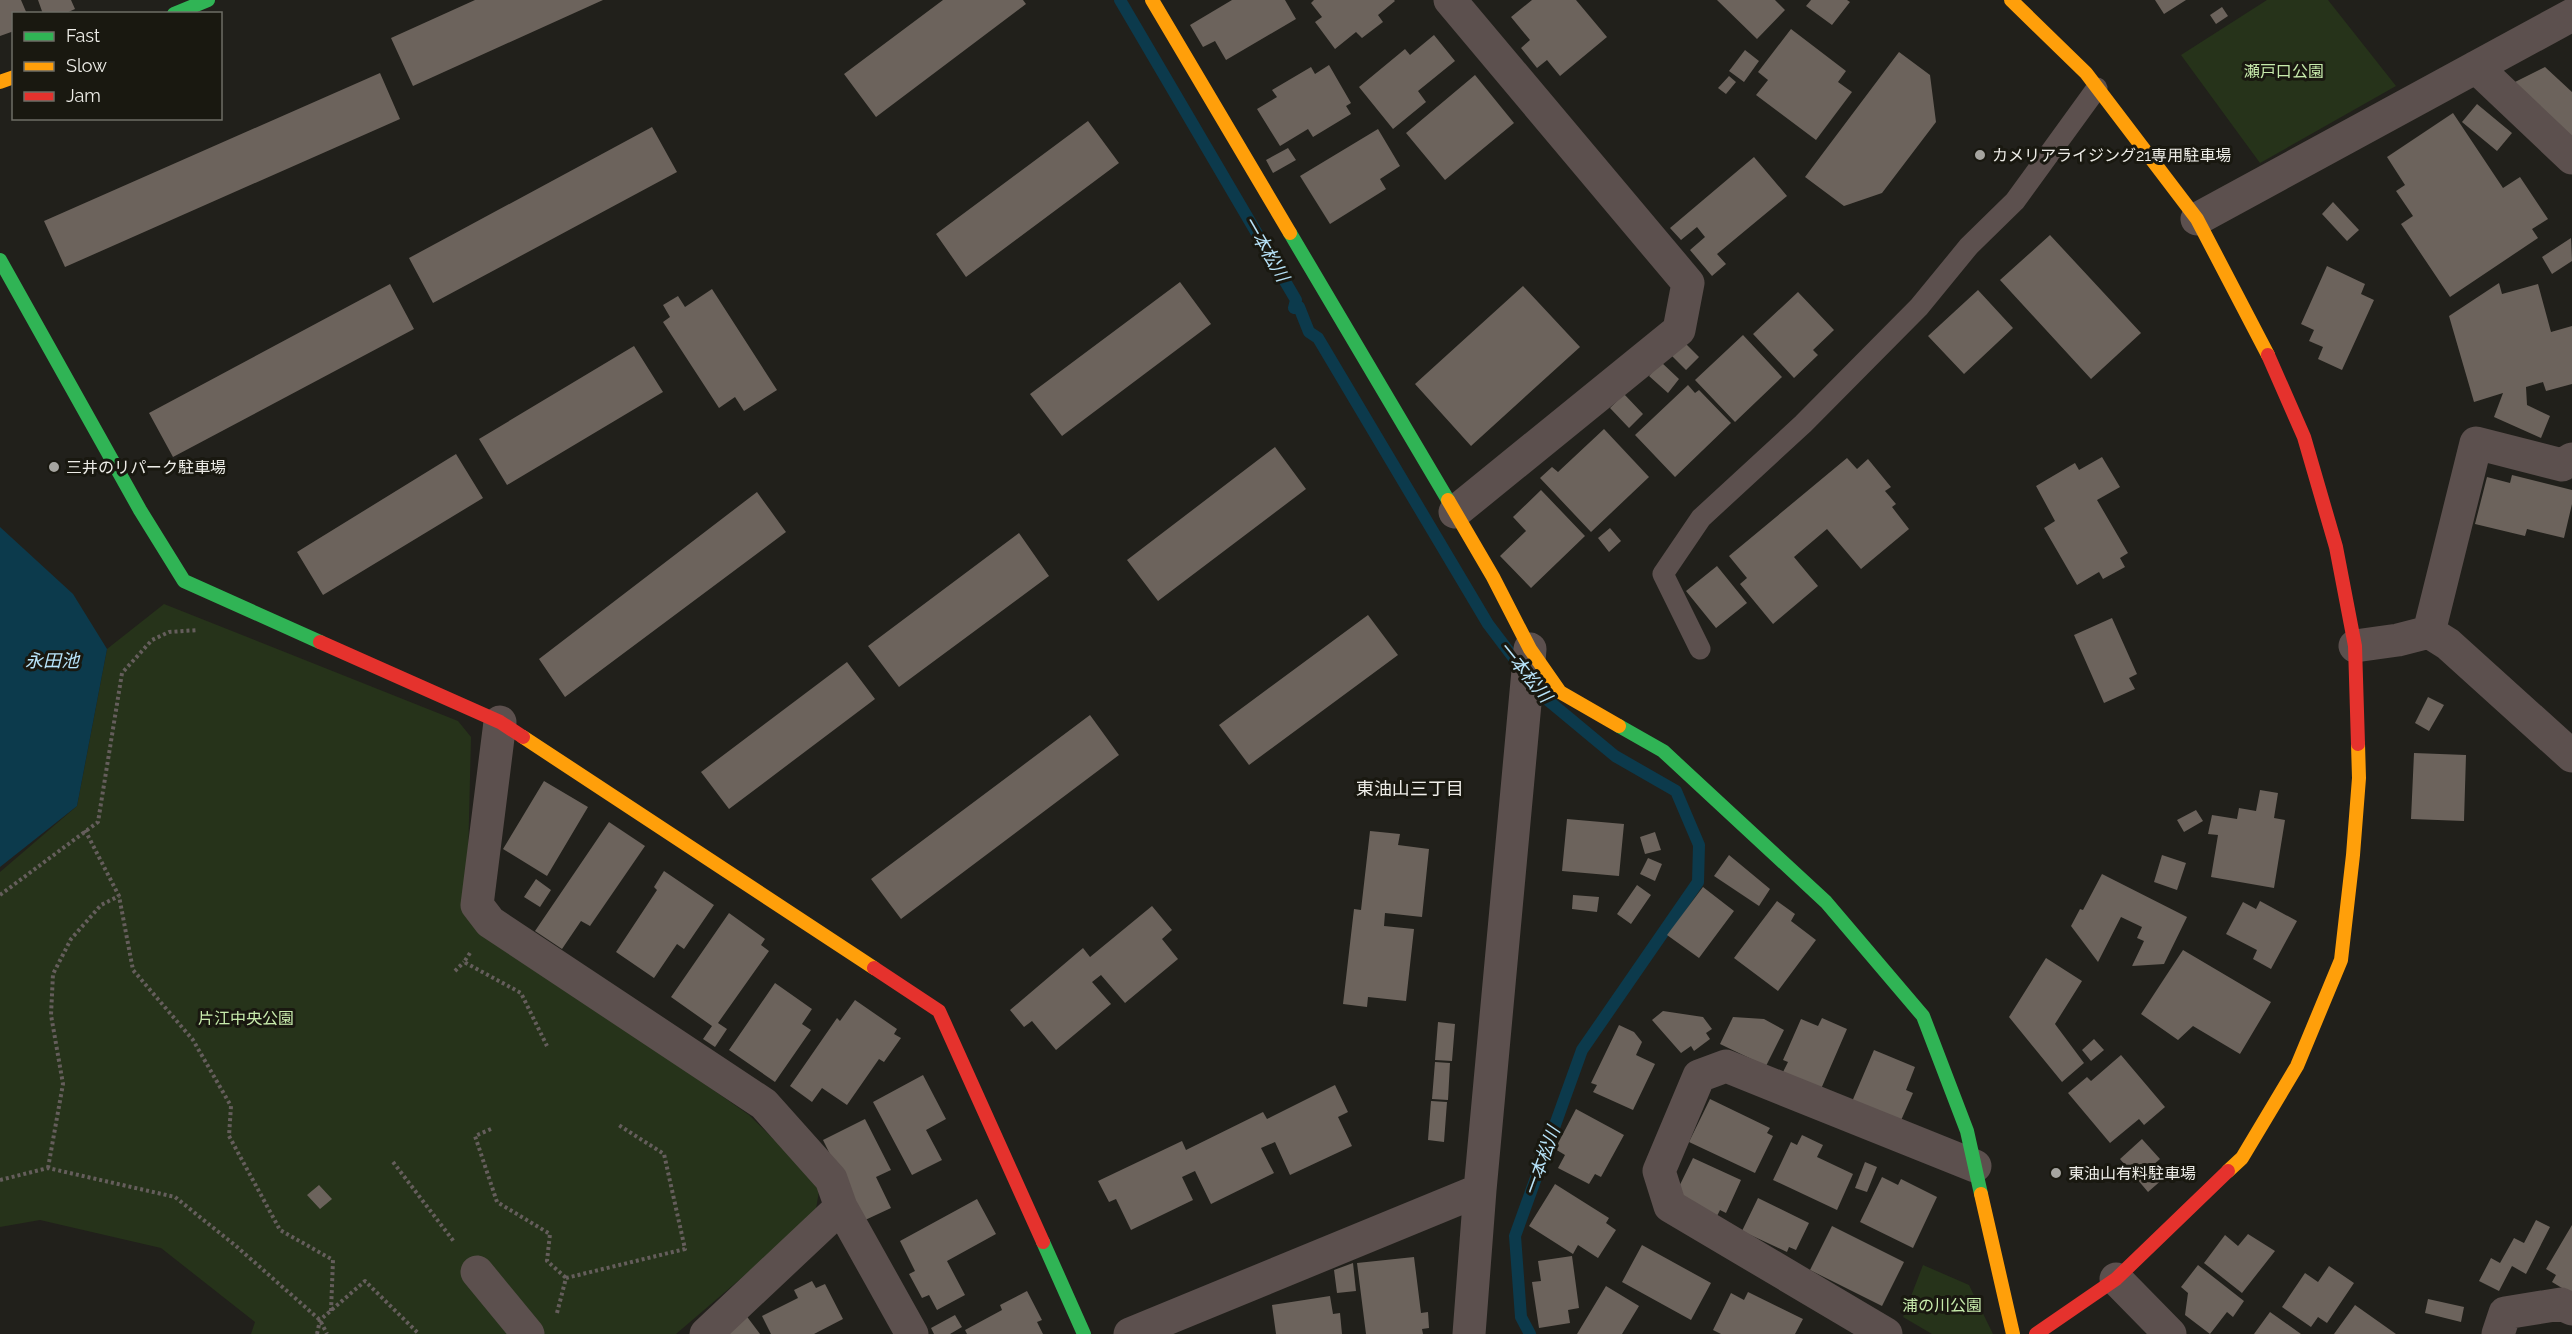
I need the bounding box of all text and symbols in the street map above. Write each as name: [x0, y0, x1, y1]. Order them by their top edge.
legend: [12, 12, 222, 120]
text: Fast: [66, 25, 100, 46]
text: Slow: [66, 55, 107, 76]
park label: 瀬戸口公園: [2244, 62, 2324, 81]
text: Jam: [66, 85, 101, 106]
place label: カメリアライジング21専用駐車場: [1992, 146, 2231, 165]
marker: カメリアライジング21専用駐車場: [1973, 148, 1987, 162]
water label: 一本松川: [1239, 212, 1295, 287]
place label: 三井のリパーク駐車場: [66, 458, 226, 477]
marker: 三井のリパーク駐車場: [47, 460, 61, 474]
water label: 一本松川: [1495, 637, 1557, 708]
water label: 永田池: [25, 650, 81, 671]
district label: 東油山三丁目: [1356, 778, 1464, 799]
park label: 片江中央公園: [198, 1009, 294, 1028]
water label: 一本松川: [1519, 1122, 1564, 1198]
place label: 東油山有料駐車場: [2068, 1164, 2196, 1183]
marker: 東油山有料駐車場: [2049, 1166, 2063, 1180]
park label: 浦の川公園: [1902, 1296, 1982, 1315]

